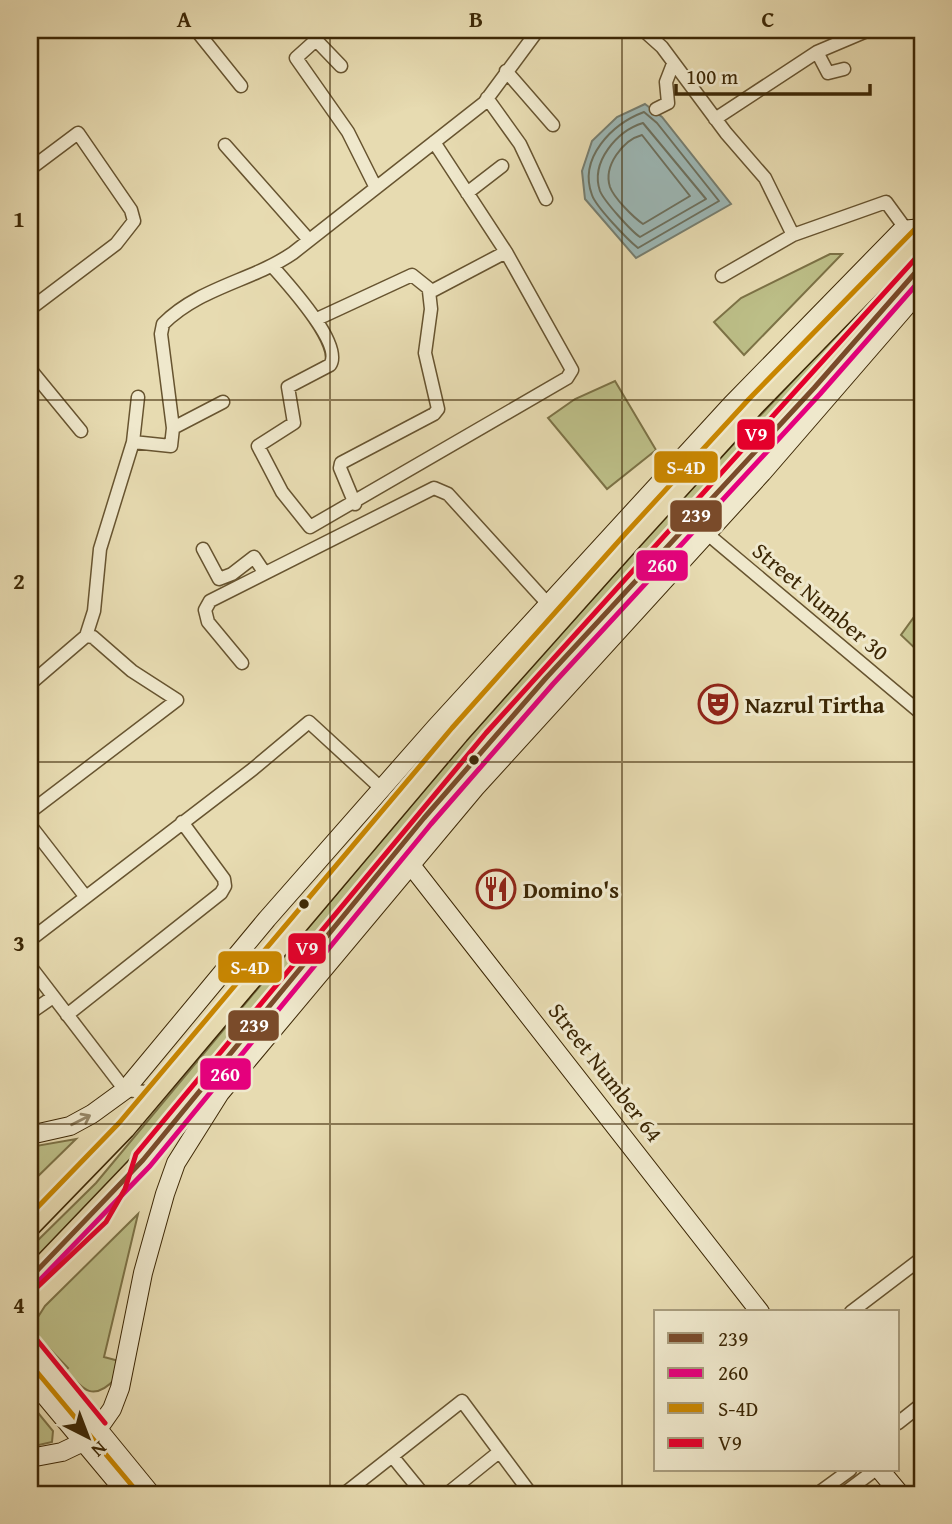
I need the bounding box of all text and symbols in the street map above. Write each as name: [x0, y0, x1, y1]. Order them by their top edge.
text: A: [177, 2, 192, 35]
text: B: [469, 2, 483, 35]
text: C: [761, 2, 775, 35]
scale bar: [676, 52, 870, 96]
text: 100 m: [686, 61, 738, 92]
text: 1: [13, 202, 25, 235]
line badge: V9: [736, 418, 776, 451]
text: V9: [745, 420, 767, 448]
line badge: S-4D: [653, 450, 719, 484]
text: S-4D: [666, 453, 706, 481]
line badge: 239: [669, 499, 723, 533]
text: 239: [681, 501, 711, 529]
street label: Street Number 30: [746, 534, 896, 668]
line badge: 260: [635, 549, 689, 582]
text: 260: [647, 551, 677, 579]
text: 2: [13, 564, 25, 597]
theatre icon: Nazrul Tirtha: [697, 683, 739, 725]
place label: Nazrul Tirtha: [745, 688, 885, 721]
unlabelled marker: [467, 753, 481, 767]
restaurant icon: Domino's: [475, 868, 517, 910]
place label: Domino's: [523, 873, 619, 906]
unlabelled marker: [297, 897, 311, 911]
text: 3: [13, 926, 25, 959]
line badge: V9: [287, 932, 327, 965]
text: V9: [296, 934, 318, 962]
line badge: S-4D: [217, 950, 283, 984]
text: S-4D: [230, 953, 270, 981]
street label: Street Number 64: [541, 995, 671, 1149]
line badge: 239: [227, 1009, 280, 1042]
text: 239: [239, 1011, 269, 1039]
line badge: 260: [199, 1057, 252, 1091]
text: 260: [210, 1060, 240, 1088]
one-way arrow: [70, 1113, 91, 1127]
text: 4: [13, 1288, 25, 1321]
legend: [654, 1310, 900, 1472]
text: 239: [718, 1323, 748, 1354]
text: 260: [718, 1357, 748, 1388]
text: S-4D: [718, 1393, 758, 1424]
north arrow: [52, 1402, 122, 1472]
text: V9: [718, 1427, 742, 1458]
text: N: [85, 1435, 113, 1464]

